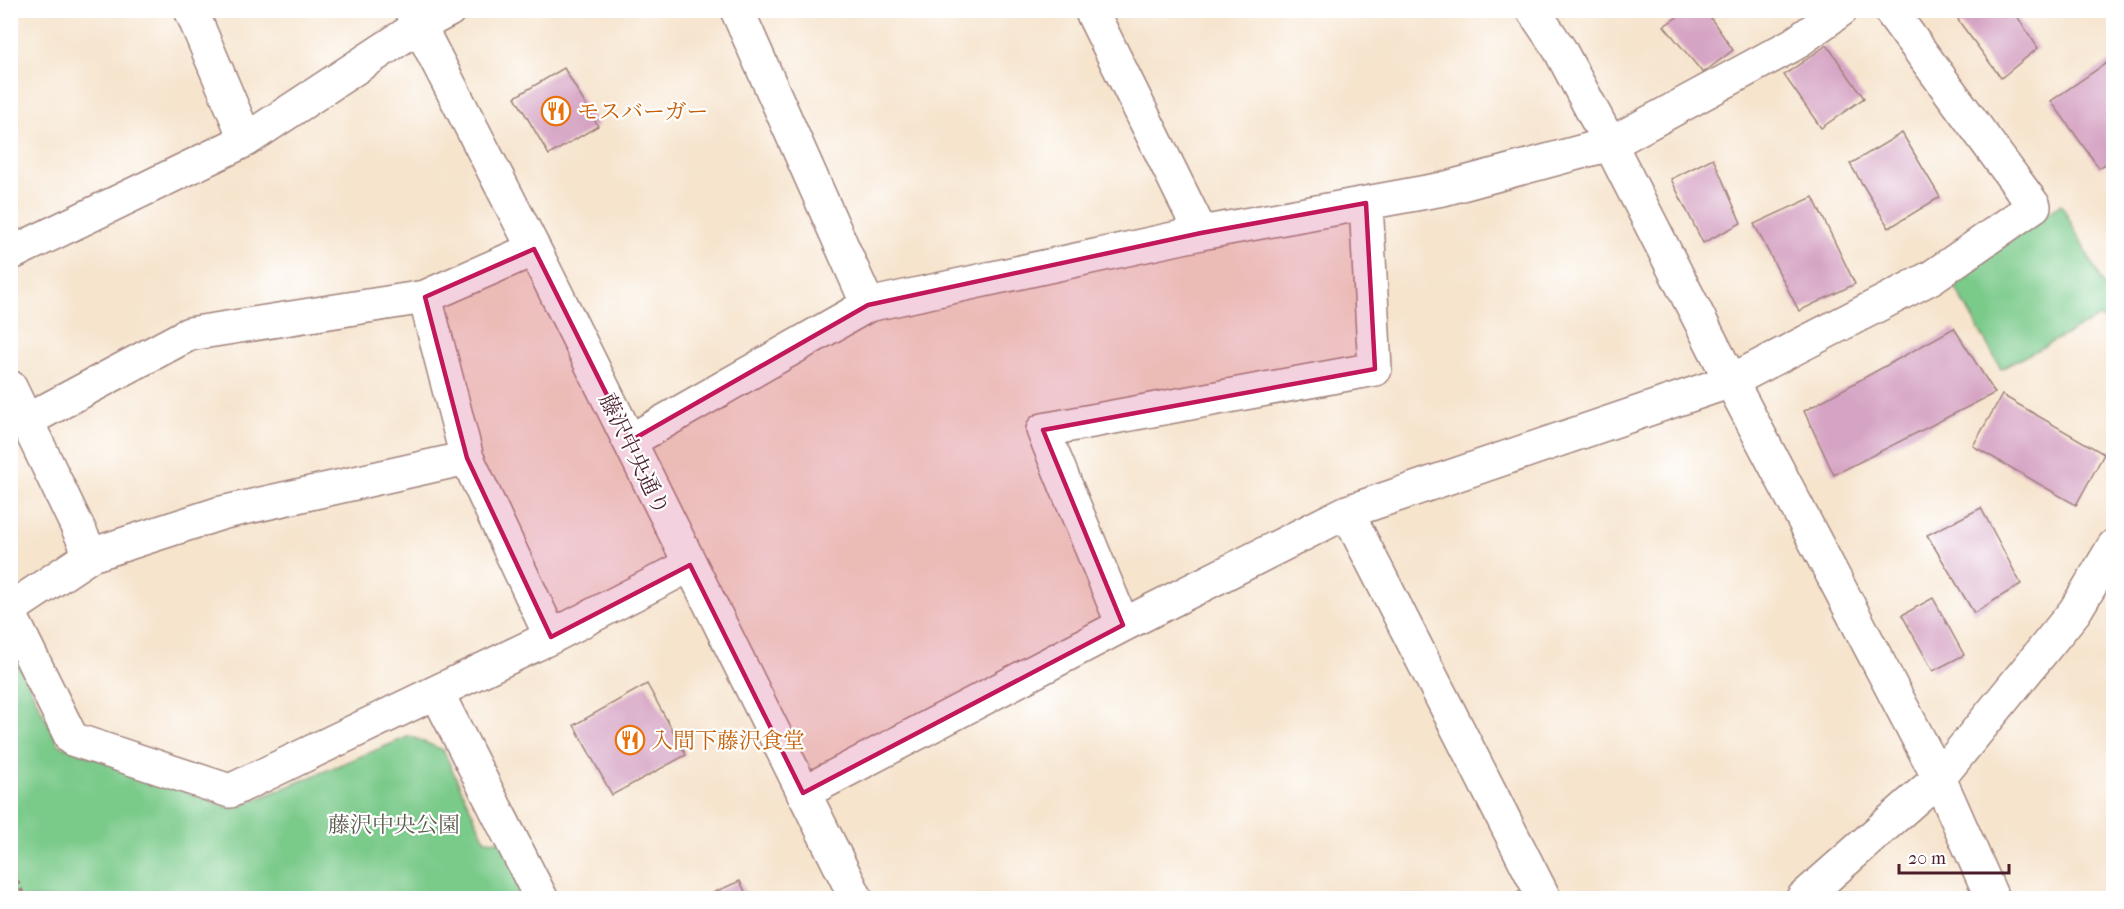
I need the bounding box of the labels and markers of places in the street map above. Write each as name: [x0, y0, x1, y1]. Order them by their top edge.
restaurant icon: モスバーガー: [540, 95, 572, 127]
place label: モスバーガー: [577, 99, 709, 125]
restaurant icon: 入間下藤沢食堂: [614, 724, 646, 756]
place label: 入間下藤沢食堂: [651, 728, 805, 754]

